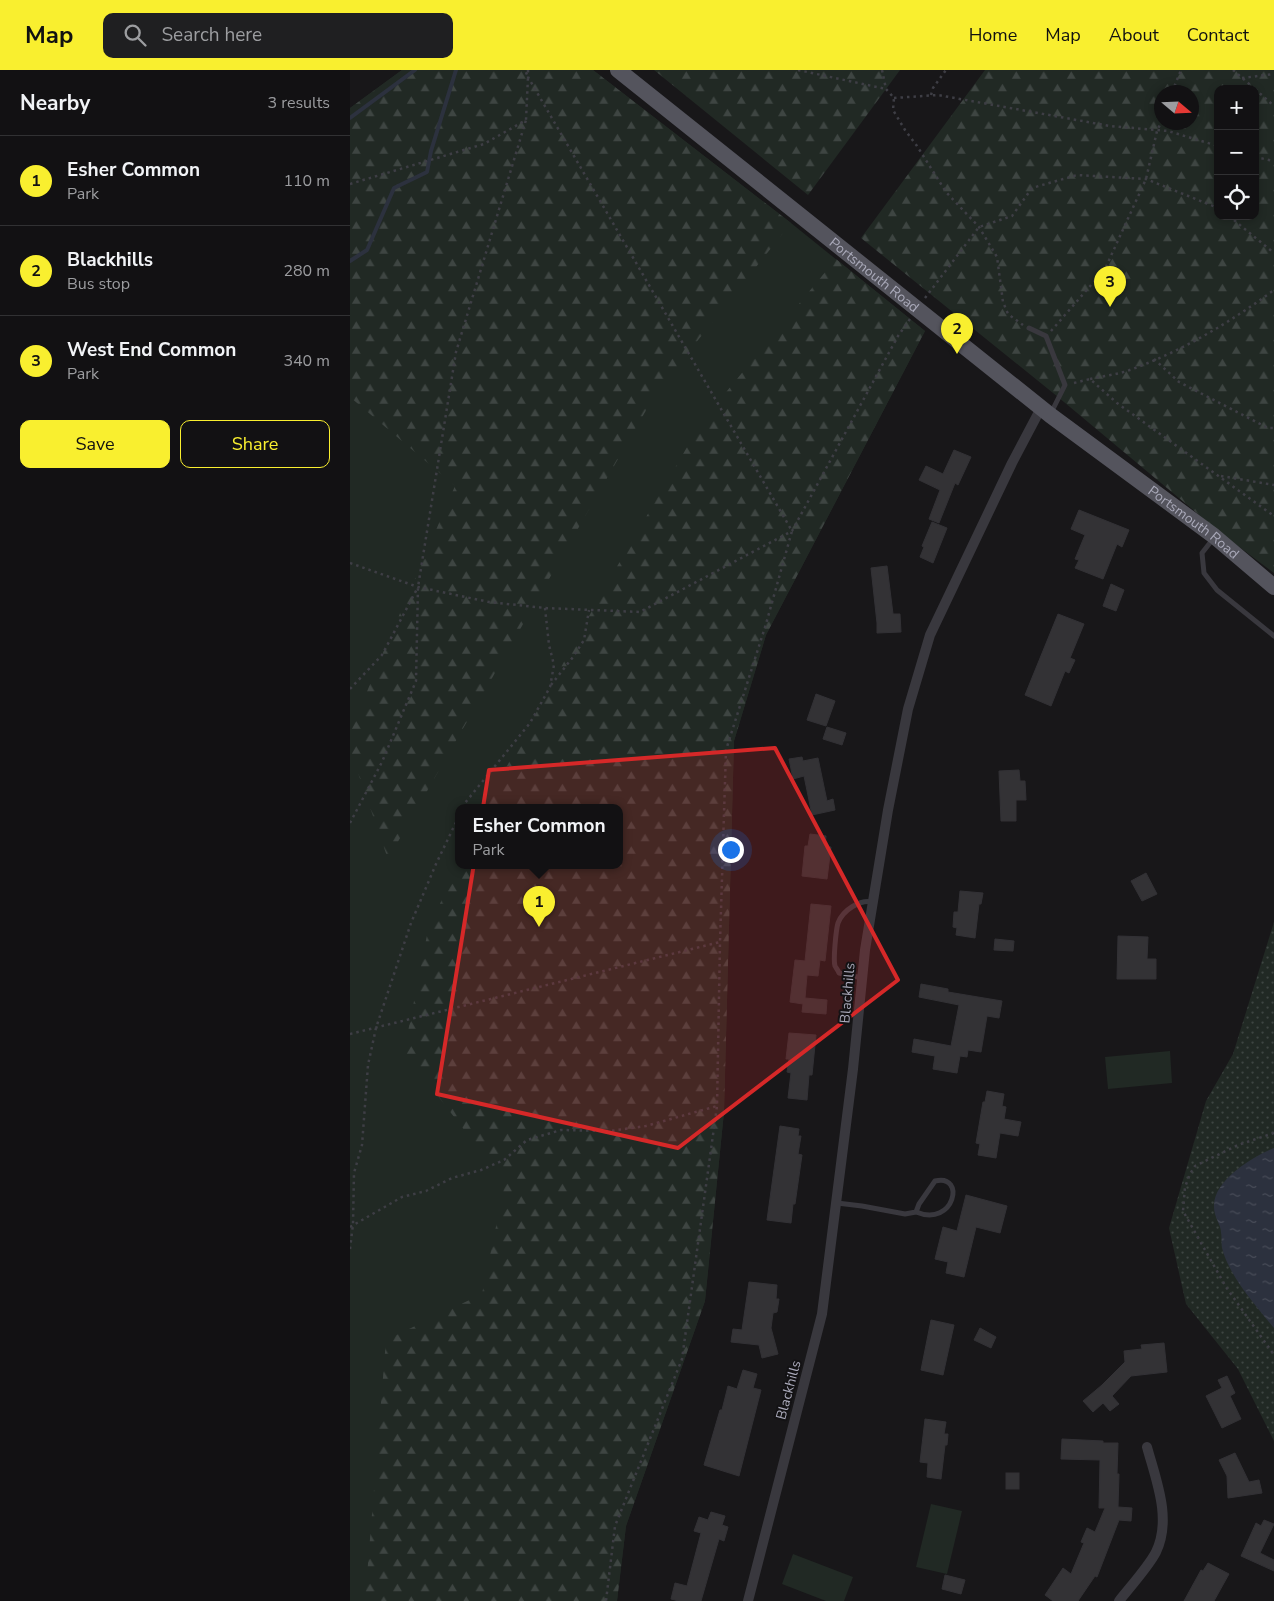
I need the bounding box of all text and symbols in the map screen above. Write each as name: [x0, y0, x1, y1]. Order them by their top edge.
search box: [103, 13, 453, 58]
text: Map: [25, 19, 73, 51]
icon: search: [121, 21, 149, 49]
text: Search here: [161, 22, 262, 48]
text: Home: [969, 23, 1017, 47]
text: Map: [1045, 23, 1081, 47]
text: About: [1109, 23, 1159, 47]
text: Contact: [1187, 23, 1249, 47]
north arrow: [1154, 85, 1199, 130]
map controls: [1214, 85, 1259, 220]
button: +: [1214, 85, 1259, 130]
text: Nearby: [20, 89, 90, 117]
text: 3 results: [268, 92, 330, 114]
button: −: [1214, 130, 1259, 175]
text: Esher Common: [67, 157, 200, 183]
text: 1: [31, 170, 41, 192]
text: 110 m: [283, 170, 330, 192]
button: locate: [1214, 175, 1259, 220]
text: Park: [67, 183, 99, 205]
street label: Portsmouth Road: [825, 233, 923, 317]
text: Blackhills: [67, 247, 153, 273]
text: 2: [31, 260, 41, 282]
text: 280 m: [283, 260, 330, 282]
pin: 3: [1094, 266, 1126, 307]
text: Bus stop: [67, 273, 130, 295]
pin: 2: [941, 313, 973, 354]
text: West End Common: [67, 337, 236, 363]
text: 3: [31, 350, 41, 372]
text: 340 m: [283, 350, 330, 372]
text: Park: [67, 363, 99, 385]
button: Save: [20, 420, 170, 468]
button: Share: [180, 420, 330, 468]
street label: Portsmouth Road: [1144, 481, 1243, 563]
popup: [455, 804, 623, 869]
text: Esher Common: [472, 813, 606, 839]
your location: [718, 837, 744, 863]
text: Park: [472, 839, 504, 861]
pin: 1: [523, 886, 555, 927]
street label: Blackhills: [835, 962, 860, 1024]
street label: Blackhills: [771, 1358, 806, 1422]

